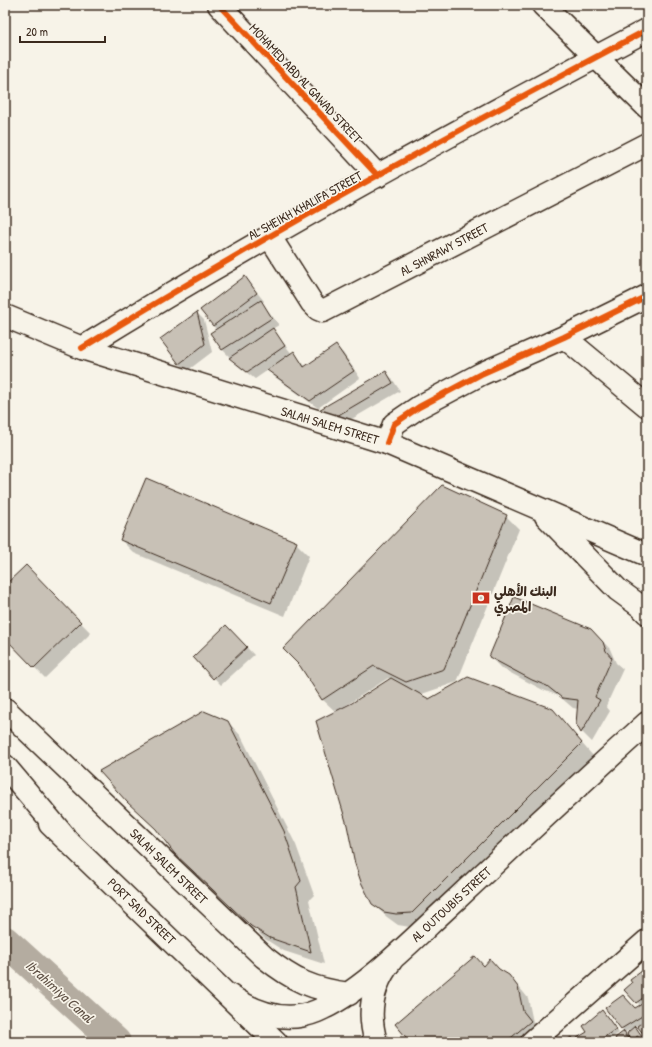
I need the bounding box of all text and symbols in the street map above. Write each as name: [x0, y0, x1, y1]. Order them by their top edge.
scale bar: [20, 18, 105, 44]
street label: MOHAMED ABD AL GAWAD STREET: [246, 19, 367, 148]
text: 20 m: [26, 23, 48, 40]
street label: AL SHEIKH KHALIFA STREET: [245, 166, 366, 244]
street label: AL SHNRAWY STREET: [397, 218, 492, 280]
street label: SALAH SALEM STREET: [279, 402, 382, 449]
place label: البنك الأهلي المصري: [494, 582, 557, 617]
bank icon: البنك الأهلي المصري: [471, 588, 491, 608]
street label: SALAH SALEM STREET: [126, 824, 212, 908]
street label: AL OUTOUBIS STREET: [407, 862, 496, 946]
street label: PORT SAID STREET: [104, 874, 181, 949]
water label: Ibrahimiya Canal: [21, 956, 99, 1028]

